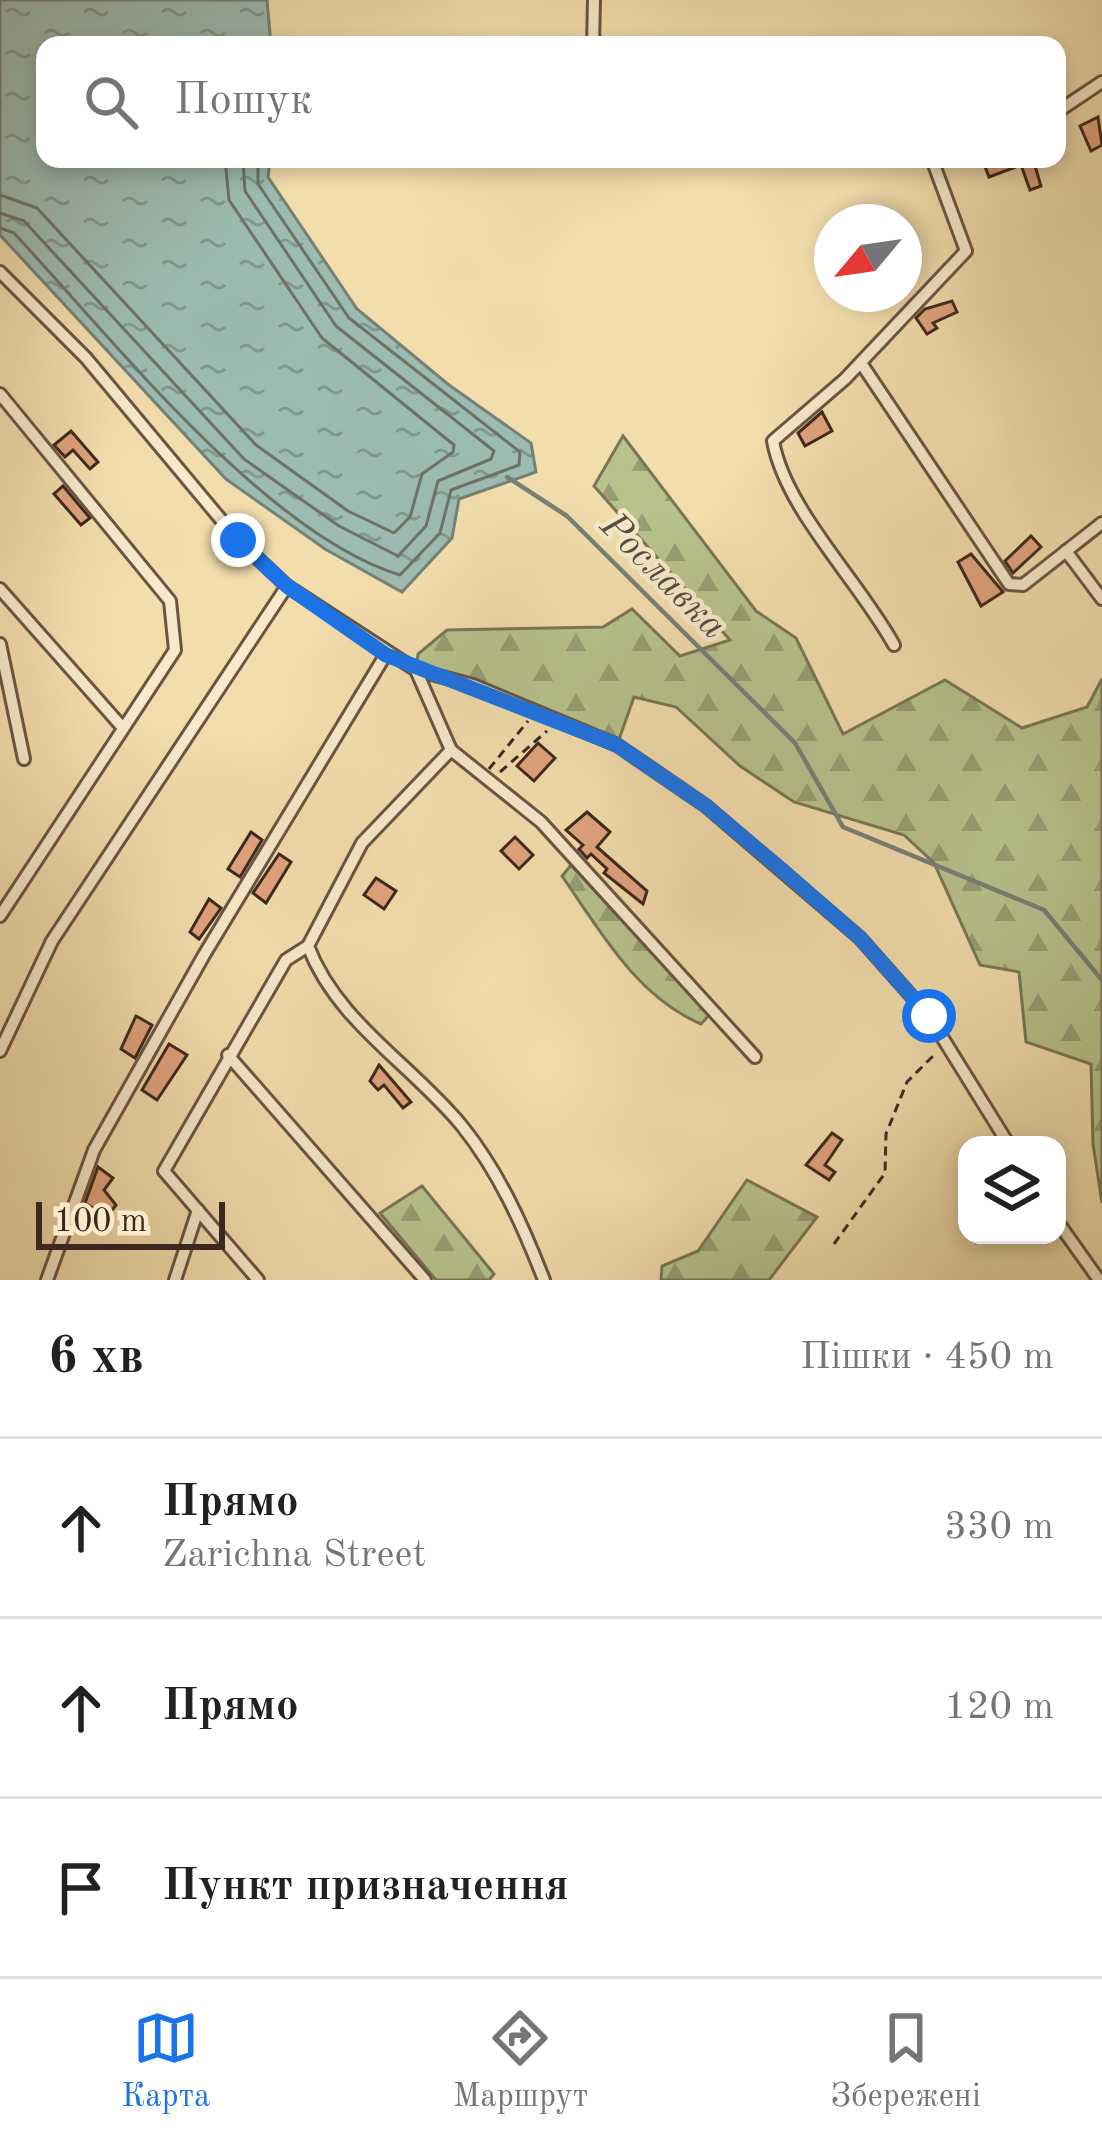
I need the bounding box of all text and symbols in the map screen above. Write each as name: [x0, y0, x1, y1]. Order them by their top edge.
search box: [36, 36, 1066, 168]
icon: search: [78, 69, 144, 135]
text: Пошук: [174, 79, 313, 124]
north arrow: [814, 204, 922, 312]
water label: Рославка: [591, 505, 733, 647]
route end: [211, 513, 265, 567]
route start: [902, 989, 956, 1043]
map controls: [958, 1136, 1066, 1244]
button: layers: [958, 1136, 1066, 1244]
scale bar: [36, 1196, 225, 1249]
text: 100 m: [54, 1206, 147, 1239]
text: 6 хв: [48, 1333, 144, 1384]
text: Пішки · 450 m: [800, 1338, 1054, 1377]
text: Прямо: [162, 1481, 299, 1526]
icon: ahead: [48, 1495, 114, 1561]
text: 330 m: [944, 1508, 1054, 1547]
text: Zarichna Street: [162, 1536, 426, 1575]
icon: ahead: [48, 1675, 114, 1741]
text: Прямо: [162, 1685, 299, 1730]
text: 120 m: [944, 1688, 1054, 1727]
icon: arrive: [48, 1855, 114, 1921]
text: Пункт призначення: [162, 1865, 569, 1910]
tab: Карта: [121, 2005, 210, 2118]
tab: Маршрут: [453, 2005, 588, 2118]
tab: Збережені: [831, 2005, 981, 2118]

